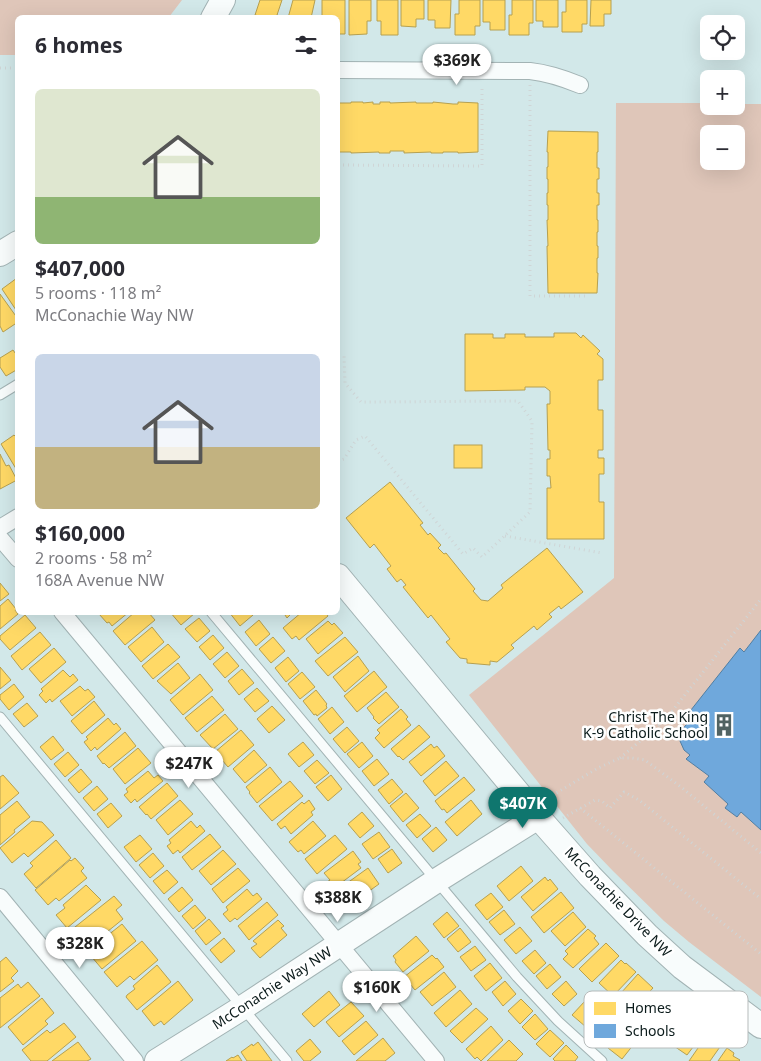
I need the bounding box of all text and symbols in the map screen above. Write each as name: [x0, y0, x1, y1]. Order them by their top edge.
map controls: [700, 15, 745, 170]
button: locate: [700, 15, 745, 60]
text: 6 homes: [35, 31, 123, 59]
icon: filters: [292, 31, 320, 59]
pin: $369K: [422, 44, 492, 86]
text: $369K: [433, 49, 481, 71]
button: +: [700, 70, 745, 115]
icon: home: [133, 122, 223, 212]
button: −: [700, 125, 745, 170]
text: $407,000: [35, 254, 125, 282]
text: 5 rooms · 118 m²: [35, 282, 161, 304]
text: McConachie Way NW: [35, 304, 194, 326]
icon: home: [133, 387, 223, 477]
text: $160,000: [35, 519, 125, 547]
text: 2 rooms · 58 m²: [35, 547, 152, 569]
text: 168A Avenue NW: [35, 569, 164, 591]
place label: Christ The King K-9 Catholic School: [583, 707, 708, 742]
building icon: Christ The King K-9 Catholic School: [711, 712, 737, 738]
pin: $247K: [154, 746, 224, 789]
text: $247K: [165, 752, 213, 774]
pin: $407K: [488, 786, 558, 829]
text: $407K: [499, 792, 547, 814]
street label: McConachie Drive NW: [561, 843, 676, 961]
pin: $388K: [303, 880, 373, 923]
text: $388K: [314, 886, 362, 908]
pin: $328K: [45, 926, 115, 969]
text: $328K: [56, 932, 104, 954]
street label: McConachie Way NW: [208, 942, 335, 1033]
pin: $160K: [342, 970, 412, 1013]
text: $160K: [353, 976, 401, 998]
legend: [584, 991, 748, 1048]
text: Homes: [625, 998, 672, 1017]
text: Schools: [625, 1021, 676, 1040]

